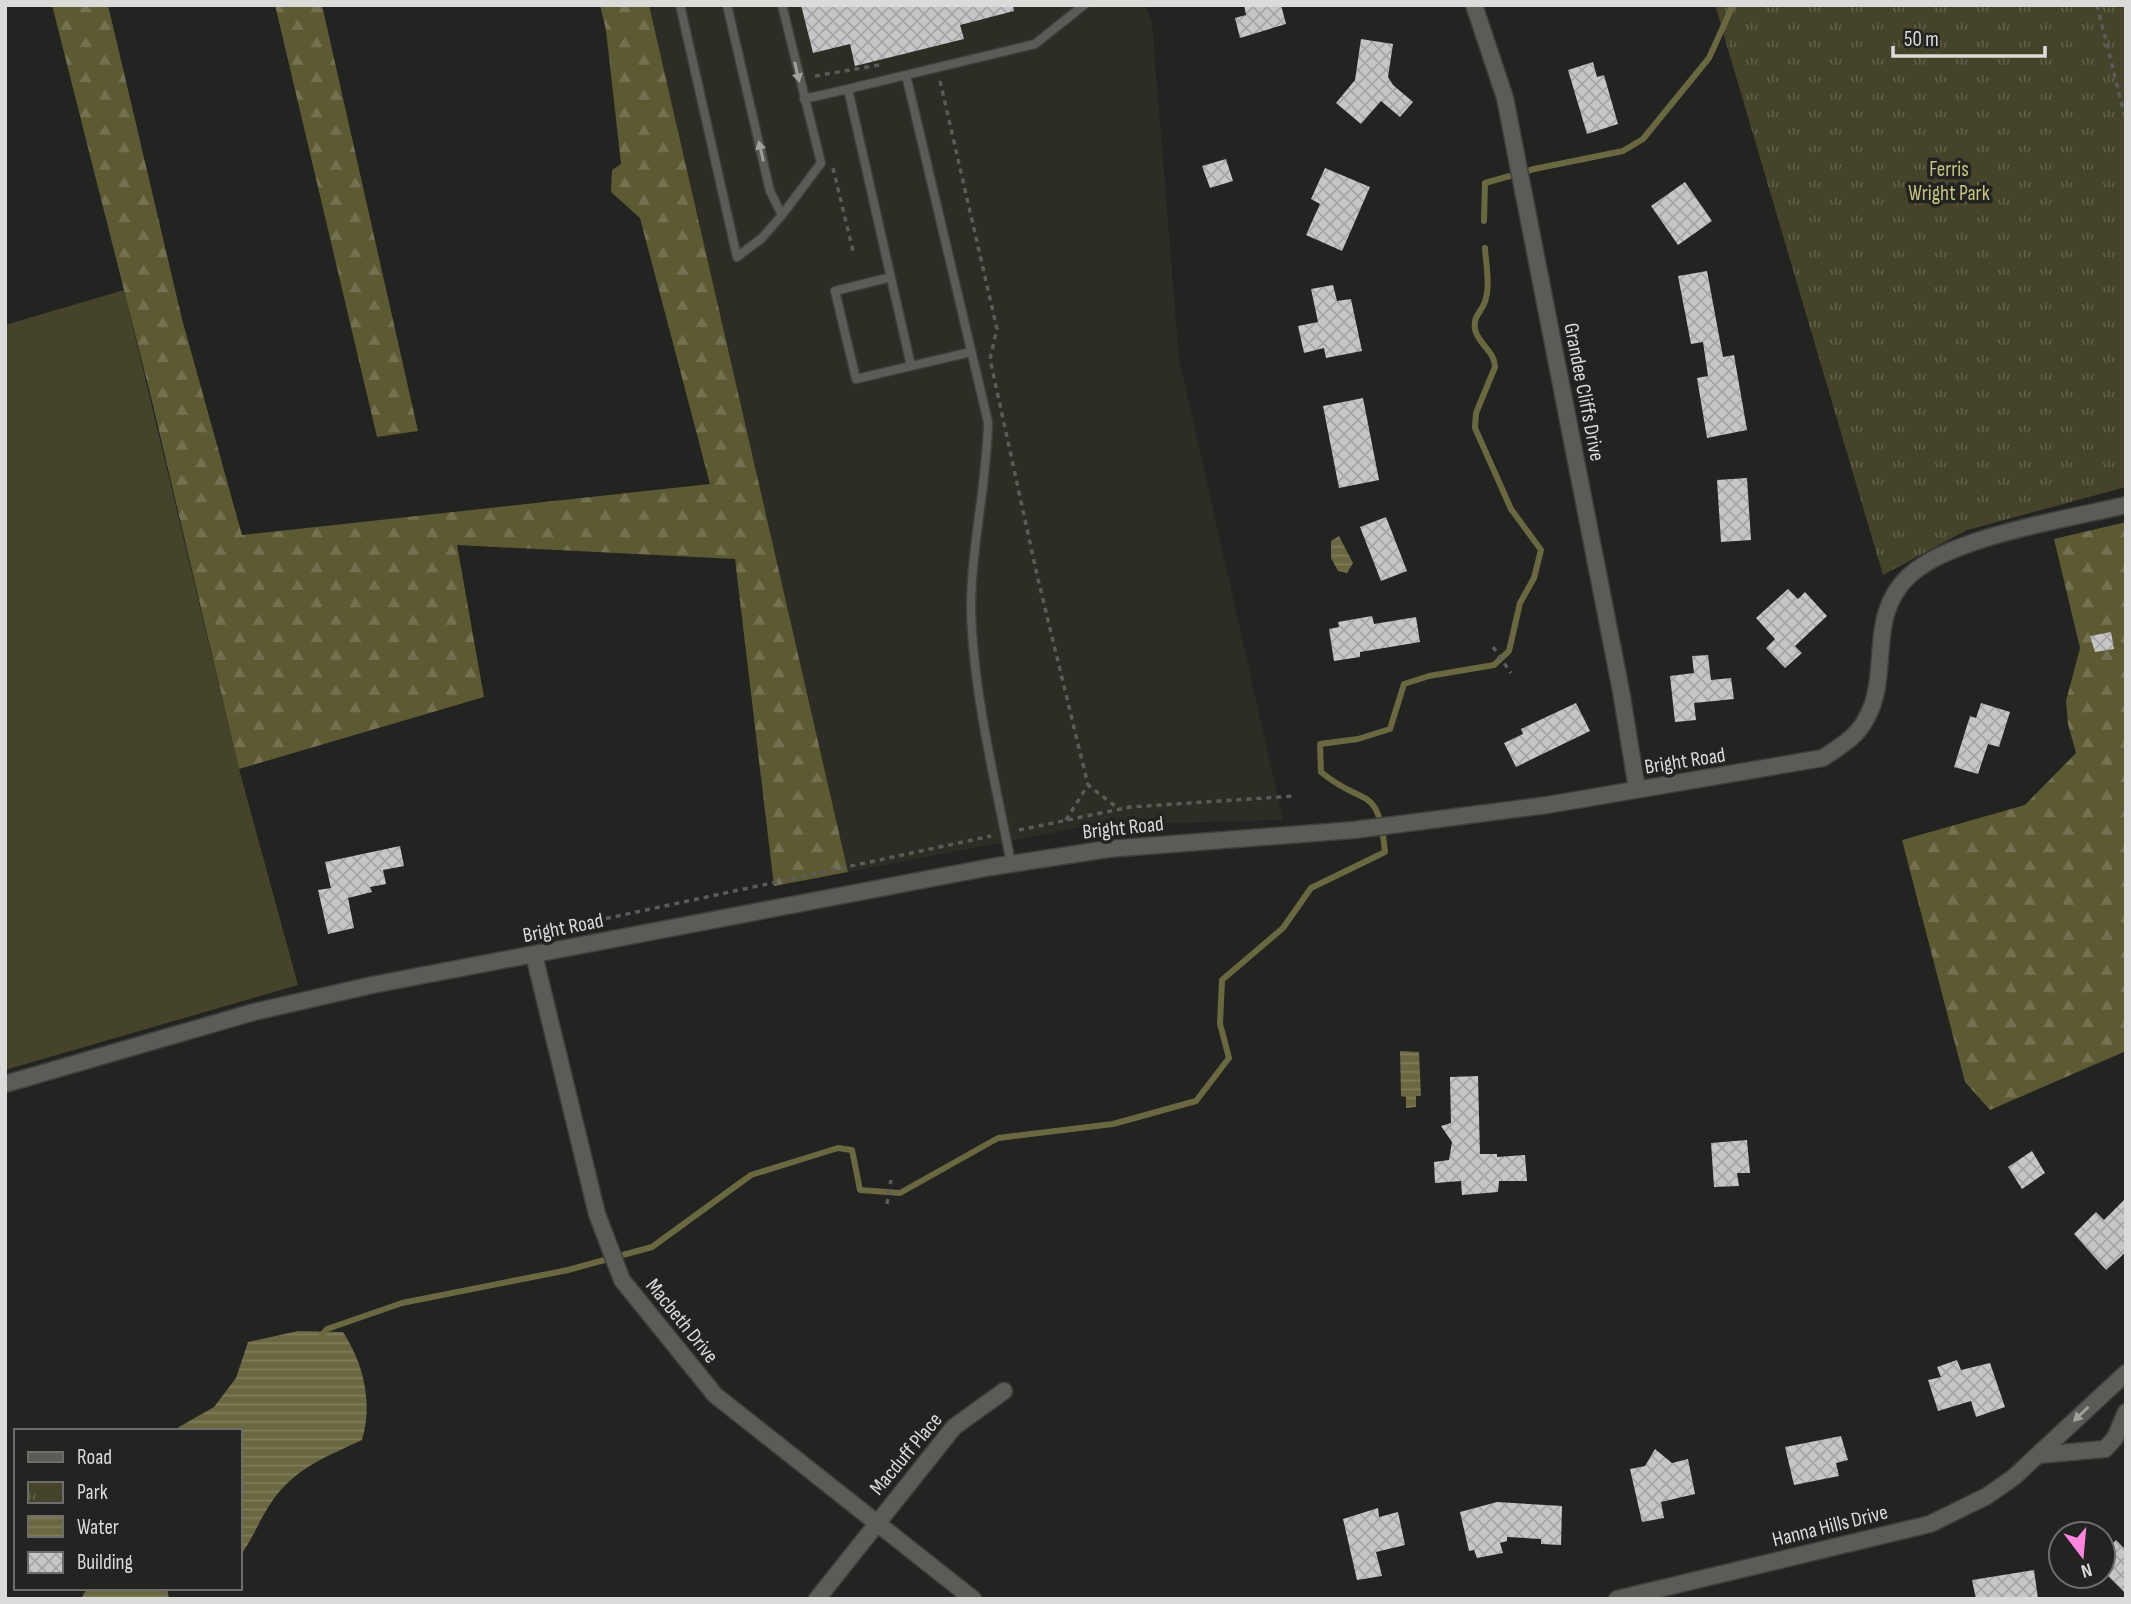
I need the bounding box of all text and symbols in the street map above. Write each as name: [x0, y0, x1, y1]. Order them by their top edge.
scale bar: [1893, 14, 2045, 58]
text: 50 m: [1904, 27, 1939, 52]
one-way arrow: [792, 61, 803, 83]
one-way arrow: [755, 139, 766, 161]
park label: Ferris Wright Park: [1908, 157, 1990, 206]
street label: Grandee Cliffs Drive: [1558, 321, 1610, 463]
street label: Bright Road: [1643, 742, 1727, 780]
street label: Bright Road: [1081, 811, 1165, 845]
street label: Bright Road: [521, 908, 605, 948]
street label: Macbeth Drive: [640, 1274, 724, 1368]
one-way arrow: [2073, 1406, 2090, 1422]
street label: Macduff Place: [864, 1408, 948, 1500]
legend: [14, 1429, 242, 1590]
text: Road: [77, 1445, 112, 1470]
text: Park: [77, 1480, 108, 1505]
street label: Hanna Hills Drive: [1770, 1500, 1890, 1552]
text: Water: [77, 1515, 119, 1540]
north arrow: [2047, 1520, 2117, 1590]
text: Building: [77, 1550, 133, 1575]
text: N: [2078, 1557, 2094, 1582]

